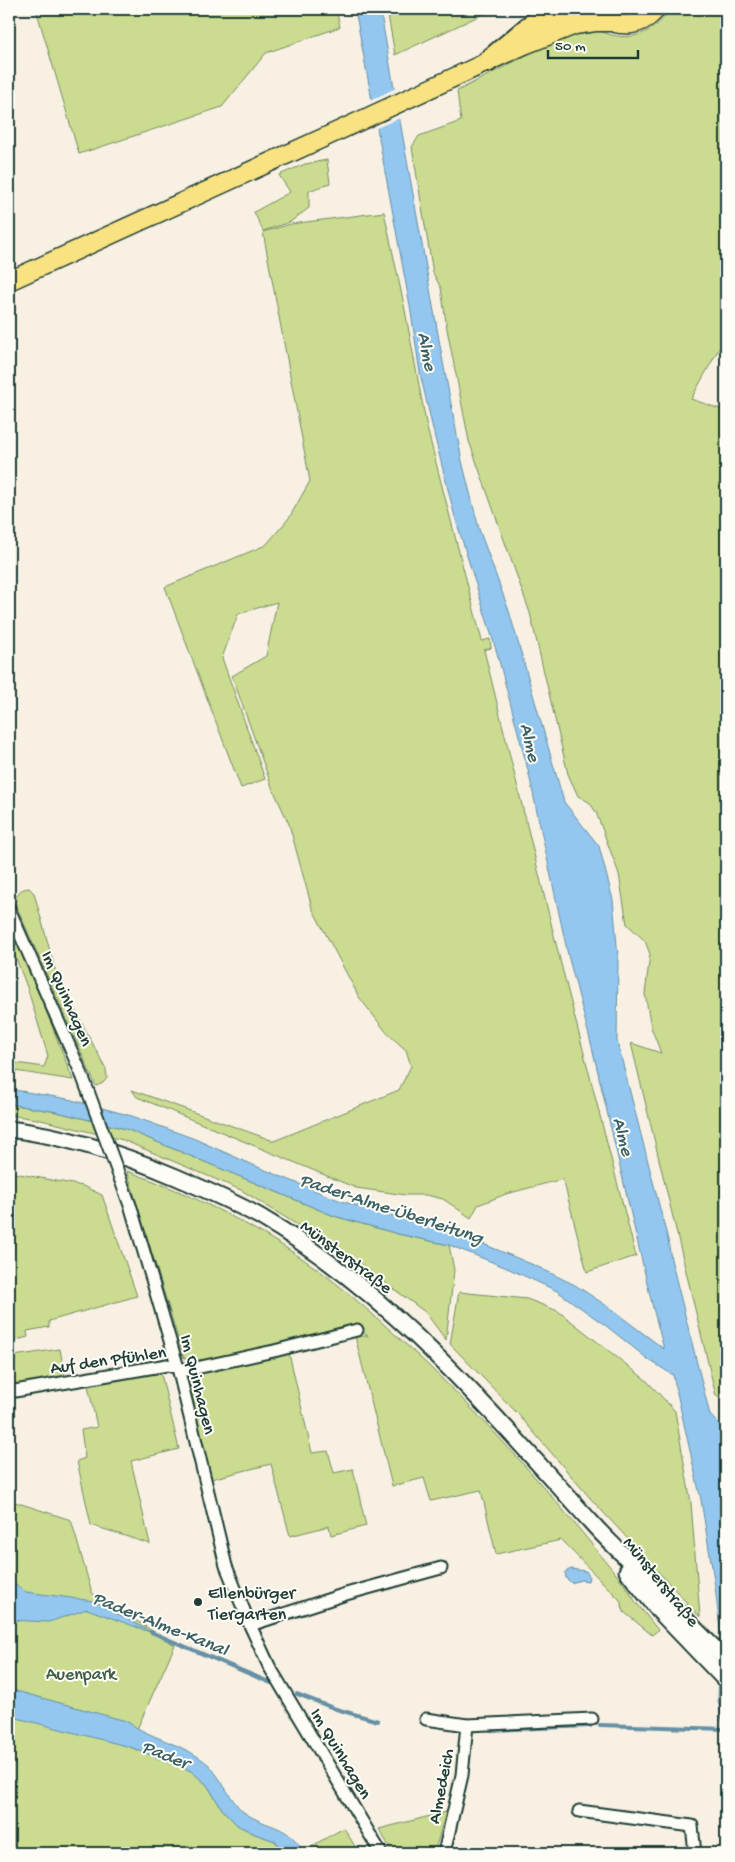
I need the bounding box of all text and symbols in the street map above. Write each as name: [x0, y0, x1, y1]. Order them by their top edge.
scale bar: [548, 28, 638, 60]
text: 50 m: [555, 38, 586, 56]
water label: Alme: [411, 330, 441, 374]
water label: Alme: [513, 721, 544, 765]
street label: Im Quinhagen: [35, 948, 96, 1050]
water label: Alme: [606, 1115, 638, 1160]
water label: Pader-Alme-Überleitung: [296, 1170, 487, 1251]
street label: Münsterstraße: [295, 1217, 396, 1300]
street label: Im Quinhagen: [174, 1333, 219, 1437]
street label: Auf den Pfühlen: [49, 1343, 168, 1380]
street label: Münsterstraße: [617, 1533, 703, 1632]
place label: Ellenbürger Tiergarten: [207, 1584, 297, 1626]
water label: Pader-Alme-Kanal: [89, 1588, 232, 1664]
marker: Ellenbürger Tiergarten: [192, 1596, 204, 1608]
park label: Auenpark: [46, 1665, 118, 1686]
street label: Im Quinhagen: [305, 1705, 375, 1804]
water label: Pader: [138, 1736, 196, 1778]
street label: Almedeich: [425, 1747, 460, 1826]

